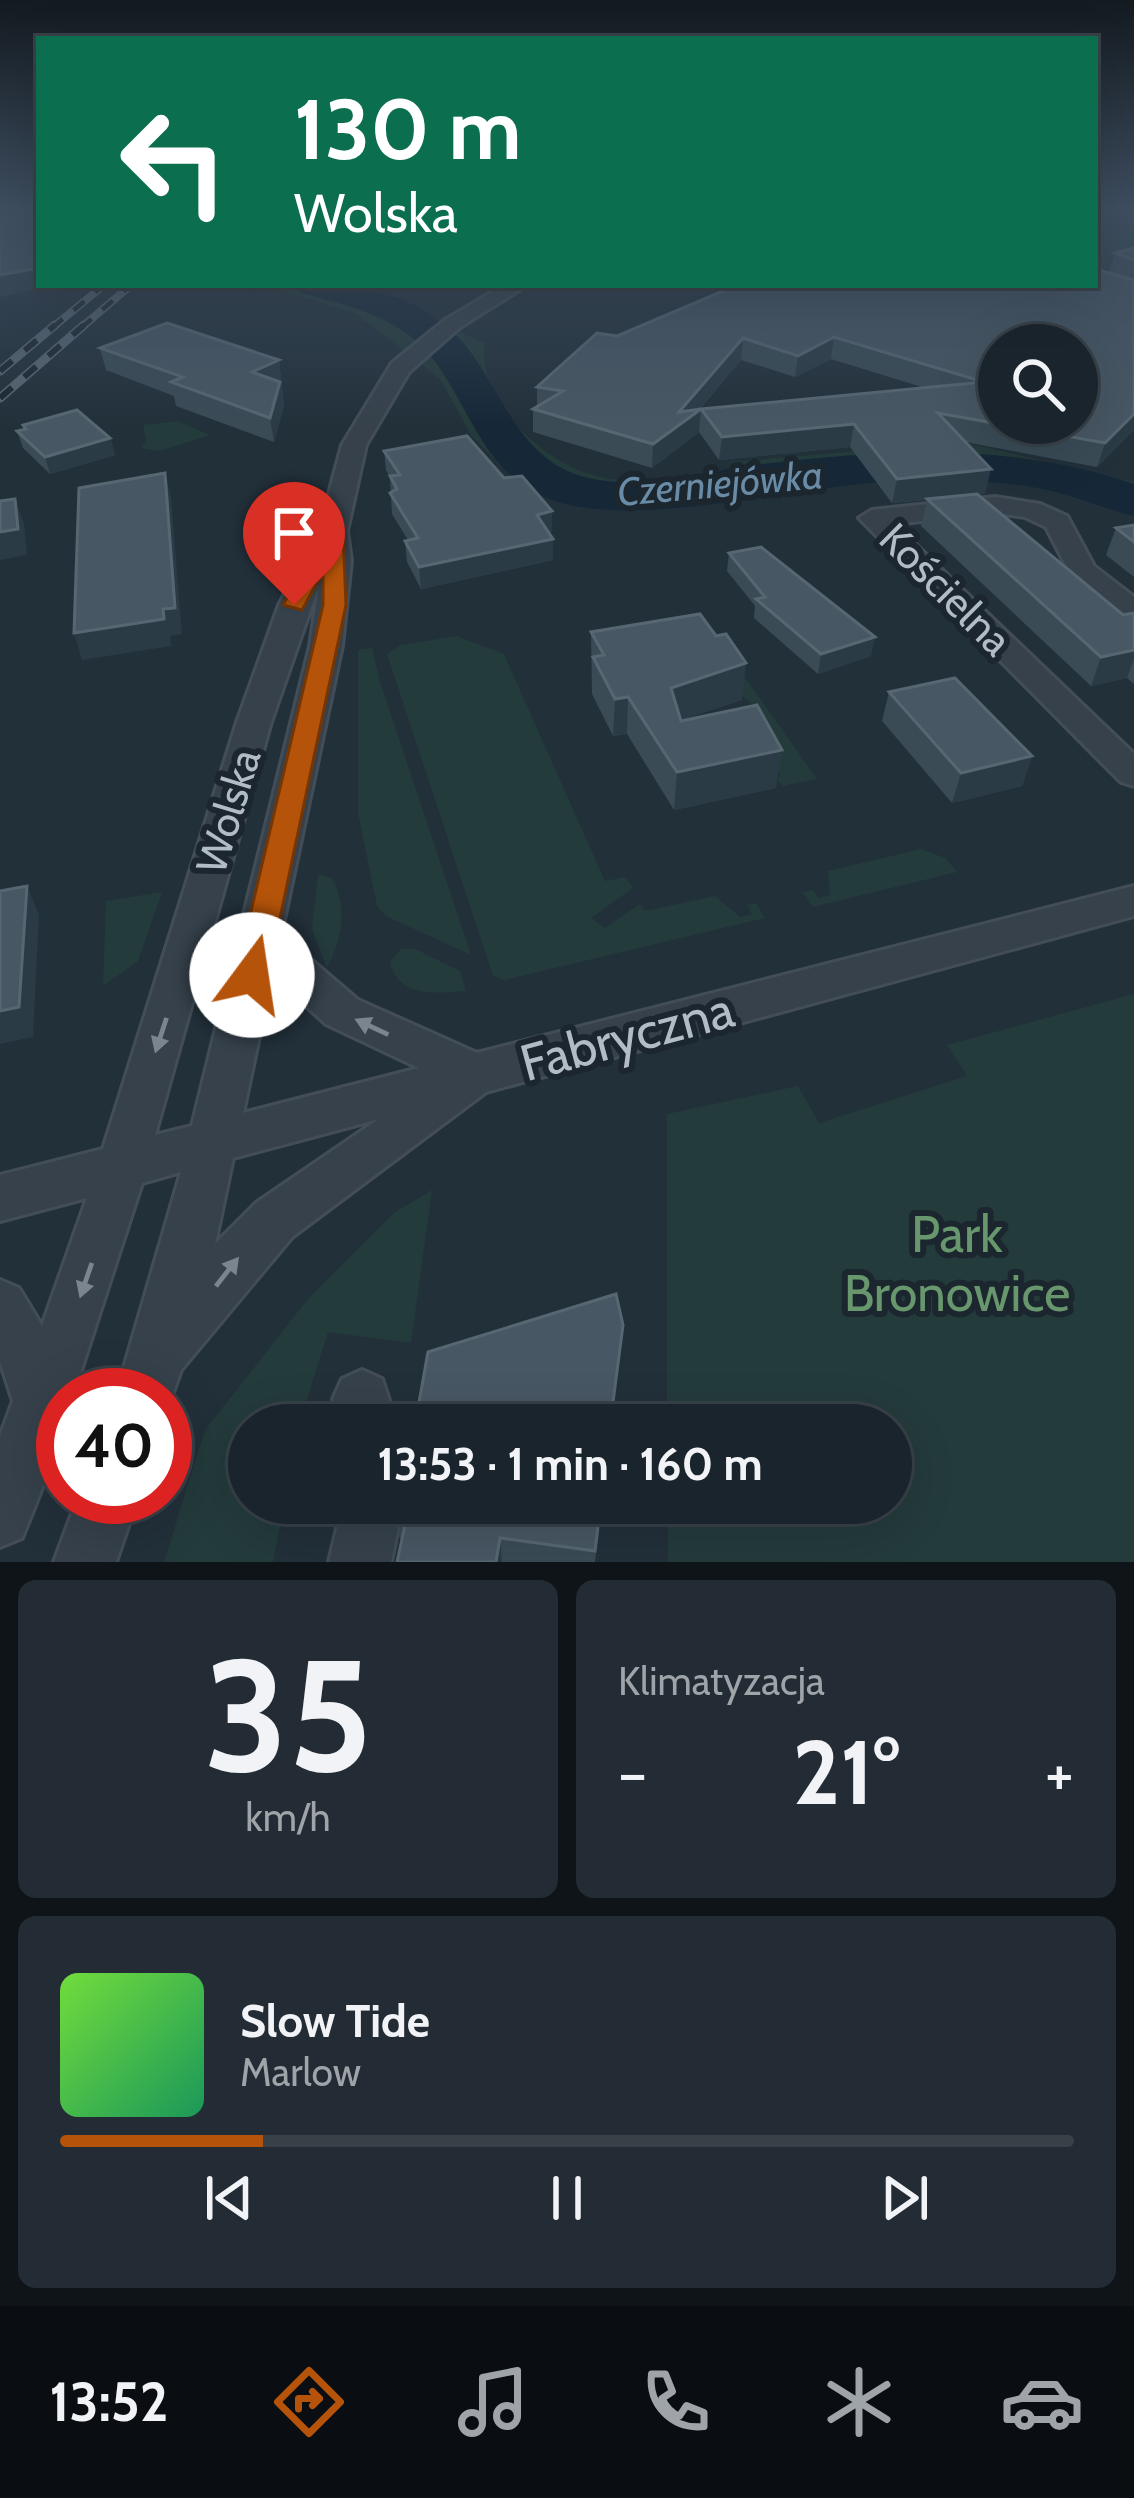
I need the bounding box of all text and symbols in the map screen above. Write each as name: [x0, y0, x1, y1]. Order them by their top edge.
text: 130 m: [294, 78, 521, 180]
icon: left: [96, 84, 252, 240]
text: Wolska: [294, 180, 458, 246]
map controls: [978, 324, 1098, 444]
button: search: [978, 324, 1098, 444]
water label: Czerniejówka: [615, 450, 825, 516]
pin: [243, 482, 345, 605]
icon: arrive: [261, 500, 327, 566]
street label: Kościelna: [869, 512, 1023, 666]
street label: Wolska: [185, 743, 271, 879]
position arrow: [189, 912, 315, 1038]
street label: Fabryczna: [514, 978, 741, 1094]
one-way arrow: [150, 1017, 169, 1054]
one-way arrow: [354, 1017, 389, 1037]
park label: Park Bronowice: [844, 1203, 1070, 1324]
one-way arrow: [214, 1256, 238, 1287]
one-way arrow: [76, 1262, 94, 1298]
speed limit sign: 40: [36, 1368, 192, 1524]
text: 13:53 · 1 min · 160 m: [377, 1437, 763, 1491]
text: 35: [204, 1620, 372, 1810]
text: Klimatyzacja: [618, 1657, 825, 1705]
text: 21°: [793, 1717, 899, 1827]
text: −: [618, 1732, 647, 1813]
text: +: [1045, 1732, 1074, 1813]
text: km/h: [245, 1793, 331, 1841]
text: Slow Tide: [240, 1994, 430, 2048]
text: Marlow: [240, 2048, 361, 2096]
icon: previous: [196, 2165, 262, 2231]
icon: pause: [534, 2165, 600, 2231]
icon: next: [872, 2165, 938, 2231]
icon: directions: [267, 2360, 351, 2444]
icon: music: [451, 2360, 535, 2444]
icon: phone: [634, 2360, 718, 2444]
icon: climate: [817, 2360, 901, 2444]
icon: car: [1000, 2360, 1084, 2444]
text: 13:52: [50, 2369, 168, 2435]

